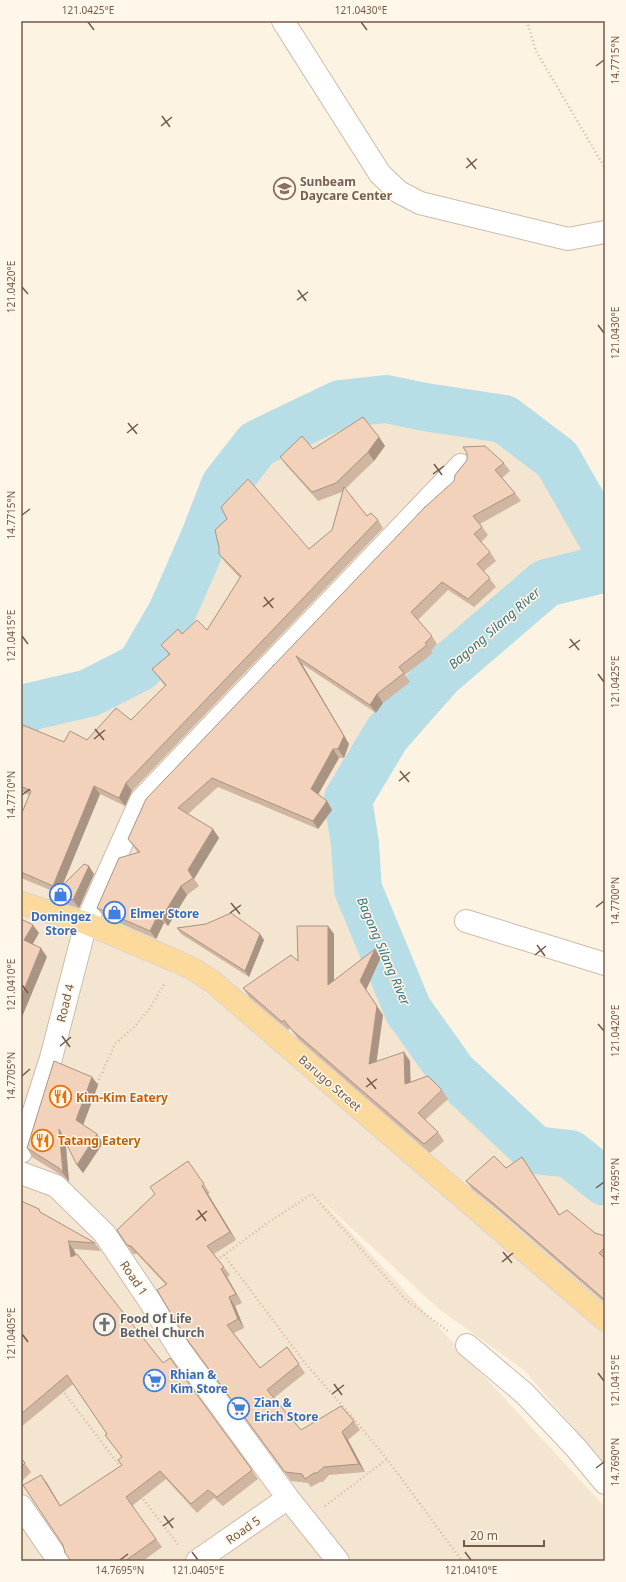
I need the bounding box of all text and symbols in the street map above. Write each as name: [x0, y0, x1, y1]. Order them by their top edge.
text: 121.0425°E: [62, 3, 114, 17]
text: 121.0430°E: [335, 3, 387, 17]
text: 14.7715°N: [608, 36, 622, 84]
place label: Sunbeam Daycare Center: [300, 173, 393, 204]
school or university icon: Sunbeam Daycare Center: [271, 175, 297, 201]
text: 121.0420°E: [4, 261, 18, 313]
text: 121.0430°E: [608, 307, 622, 359]
text: 14.7715°N: [4, 491, 18, 539]
water label: Bagong Silang River: [444, 583, 544, 673]
text: 121.0415°E: [4, 610, 18, 662]
text: 121.0425°E: [608, 656, 622, 708]
text: 14.7710°N: [4, 771, 18, 819]
text: 14.7700°N: [608, 877, 622, 925]
shop icon: Domingez Store: [48, 882, 74, 908]
water label: Bagong Silang River: [353, 894, 415, 1009]
shop icon: Elmer Store: [102, 900, 128, 926]
place label: Elmer Store: [130, 905, 199, 922]
place label: Domingez Store: [31, 908, 91, 939]
text: 121.0410°E: [4, 959, 18, 1011]
street label: Road 4: [52, 982, 78, 1024]
text: 121.0420°E: [608, 1005, 622, 1057]
street label: Barugo Street: [295, 1051, 366, 1115]
text: 14.7705°N: [4, 1052, 18, 1100]
restaurant icon: Kim-Kim Eatery: [47, 1084, 73, 1110]
place label: Kim-Kim Eatery: [76, 1089, 168, 1106]
restaurant icon: Tatang Eatery: [29, 1127, 55, 1153]
place label: Tatang Eatery: [58, 1132, 141, 1149]
text: 14.7695°N: [608, 1158, 622, 1206]
street label: Road 1: [116, 1257, 152, 1299]
text: 121.0405°E: [4, 1308, 18, 1360]
place label: Food Of Life Bethel Church: [120, 1310, 204, 1341]
church icon: Food Of Life Bethel Church: [91, 1312, 117, 1338]
text: 121.0415°E: [608, 1355, 622, 1407]
place label: Rhian & Kim Store: [170, 1366, 228, 1397]
supermarket icon: Rhian & Kim Store: [141, 1368, 167, 1394]
place label: Zian & Erich Store: [254, 1394, 318, 1425]
supermarket icon: Zian & Erich Store: [226, 1396, 252, 1422]
text: 14.7690°N: [608, 1438, 622, 1486]
street label: Road 5: [222, 1512, 264, 1548]
scale bar: [464, 1522, 544, 1548]
text: 20 m: [470, 1527, 498, 1544]
text: 14.7695°N: [96, 1563, 144, 1577]
text: 121.0405°E: [172, 1563, 224, 1577]
text: 121.0410°E: [445, 1563, 497, 1577]

